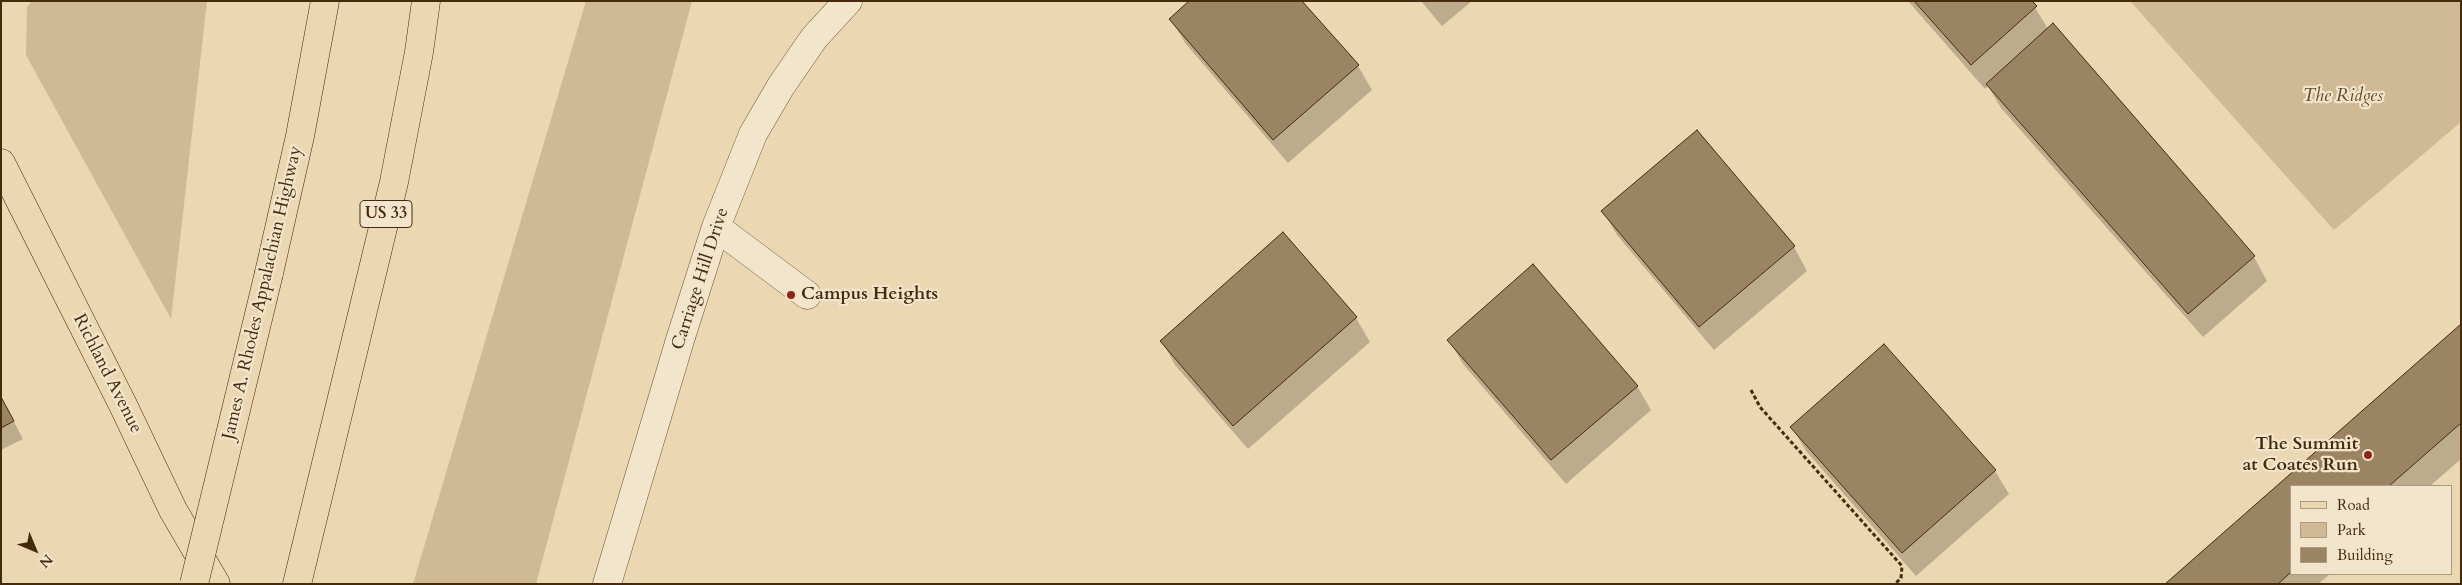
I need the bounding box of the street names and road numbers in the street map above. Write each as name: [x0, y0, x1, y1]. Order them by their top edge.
street label: James A. Rhodes Appalachian Highway: [219, 144, 307, 442]
road number: US 33: [360, 200, 412, 228]
street label: Carriage Hill Drive: [668, 205, 734, 353]
street label: Richland Avenue: [68, 311, 146, 437]

